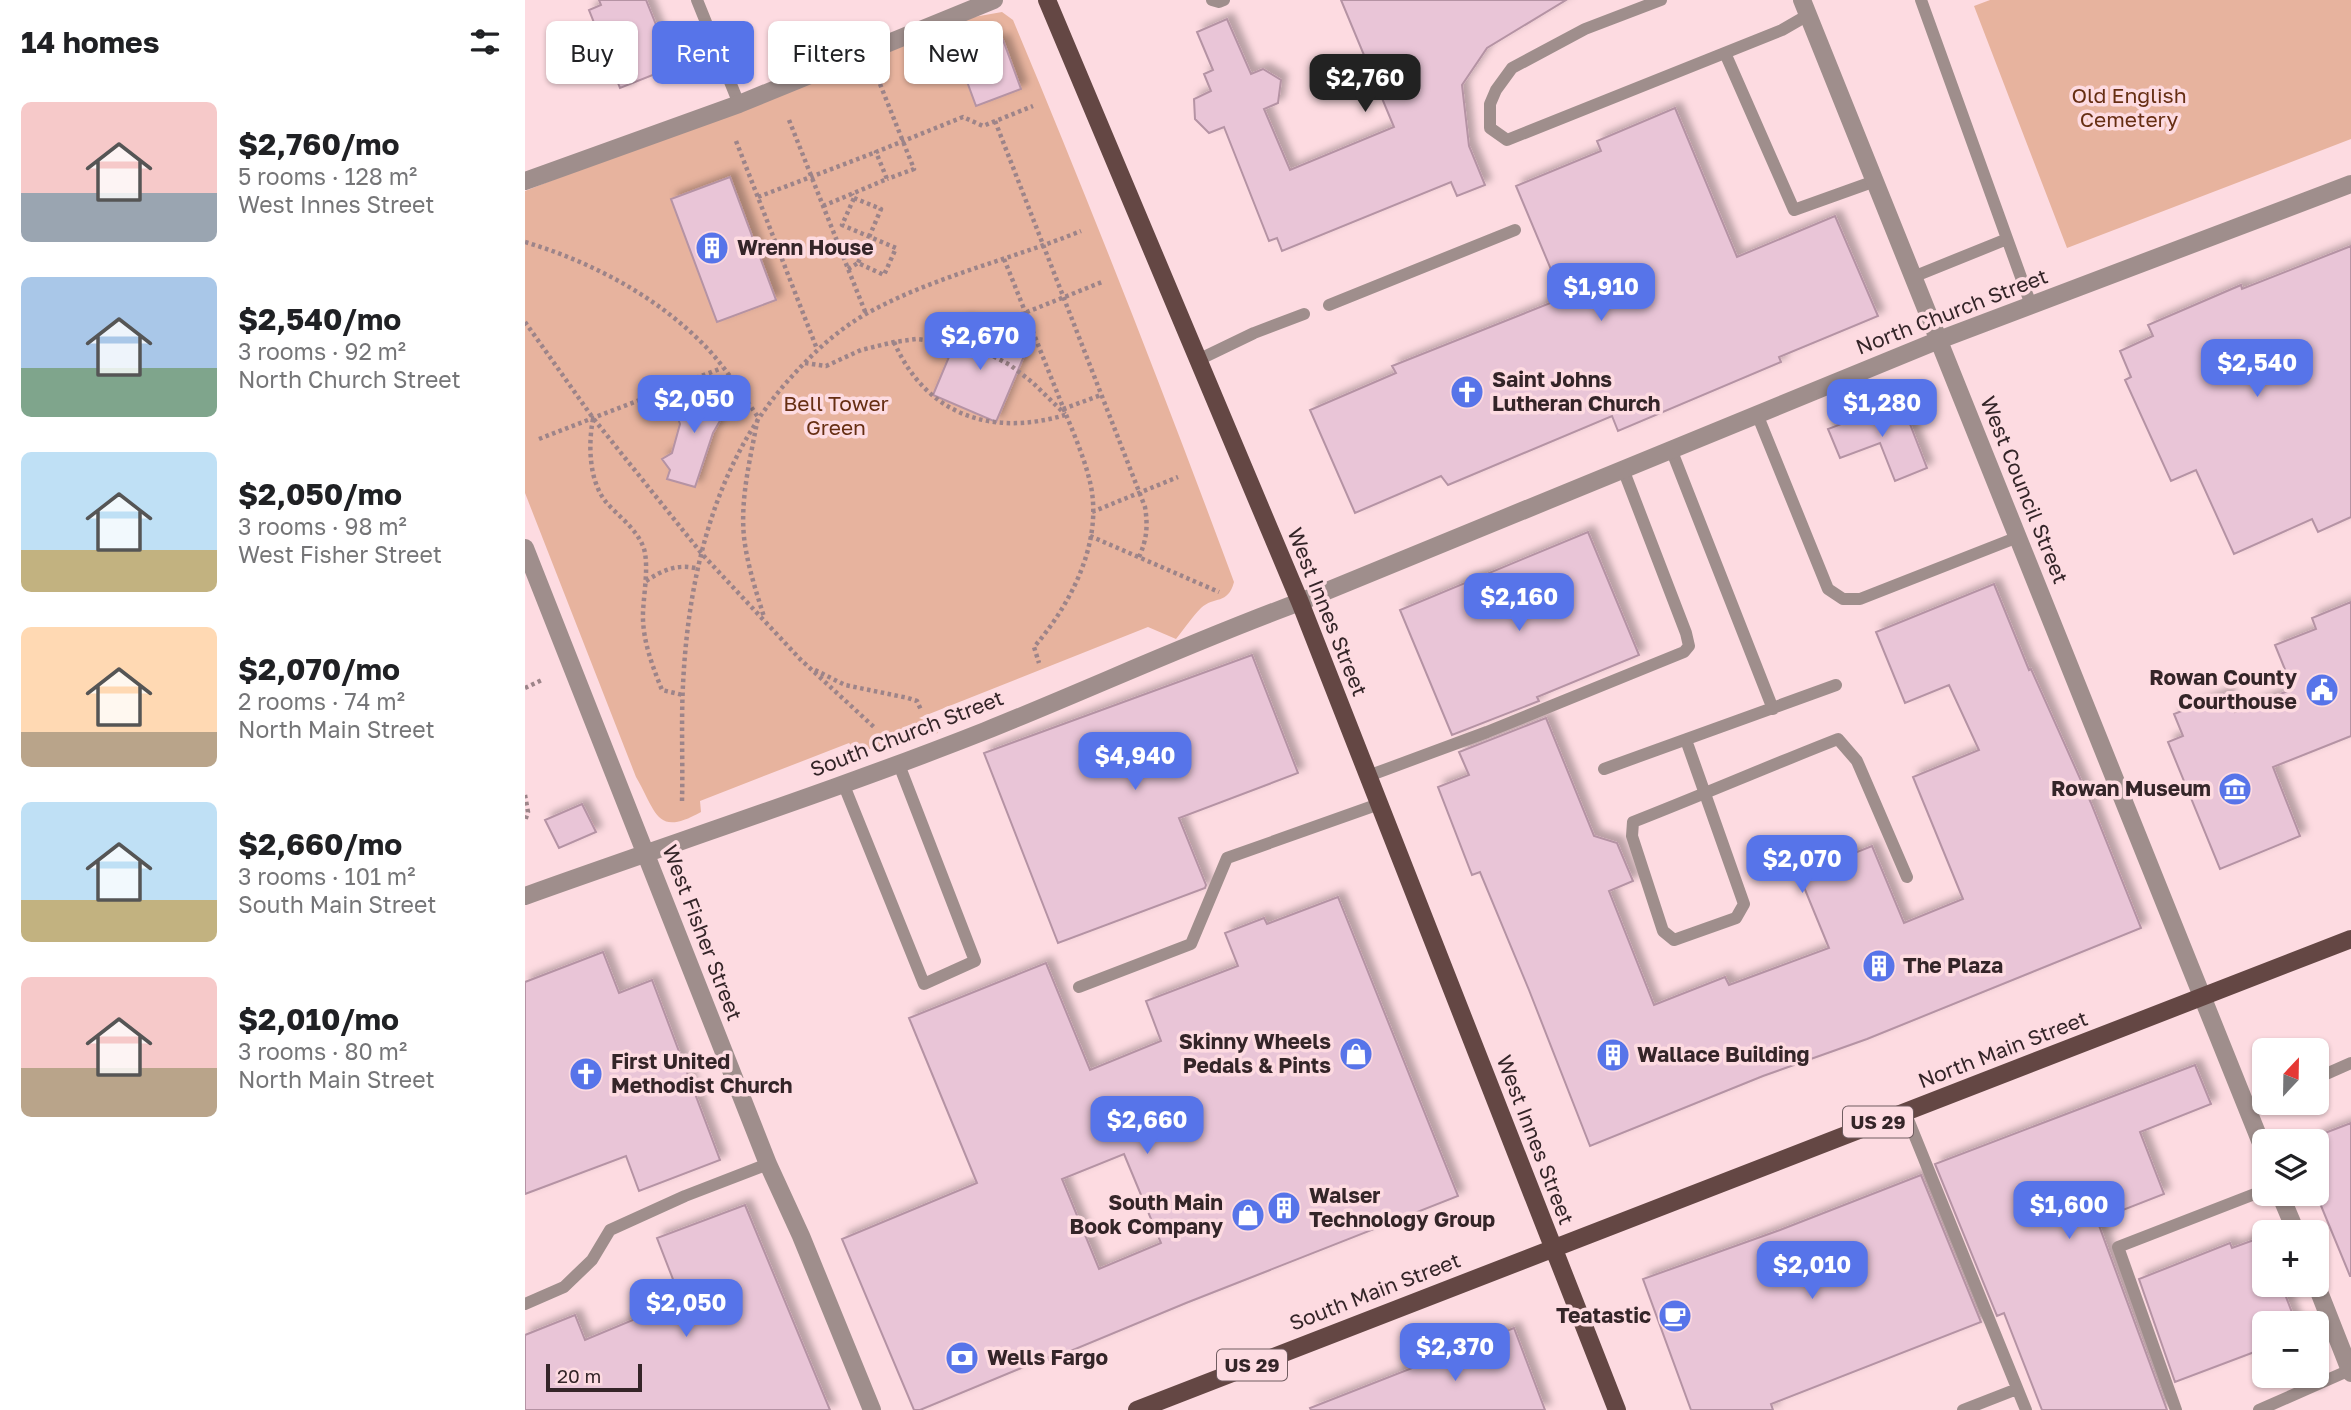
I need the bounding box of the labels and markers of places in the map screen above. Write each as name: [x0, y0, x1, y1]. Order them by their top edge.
pin: $2,760: [1308, 54, 1422, 114]
building icon: Wrenn House: [693, 229, 731, 267]
place label: Wrenn House: [737, 234, 874, 260]
pin: $1,910: [1544, 264, 1658, 323]
pin: $2,670: [923, 312, 1037, 372]
pin: $2,540: [2200, 340, 2314, 399]
place label: Saint Johns Lutheran Church: [1492, 366, 1661, 416]
church icon: Saint Johns Lutheran Church: [1448, 373, 1486, 411]
pin: $2,050: [637, 376, 751, 435]
pin: $1,280: [1825, 380, 1939, 439]
pin: $2,160: [1462, 574, 1576, 633]
place label: Rowan County Courthouse: [2149, 664, 2297, 714]
public building icon: Rowan County Courthouse: [2303, 671, 2341, 709]
pin: $4,940: [1078, 732, 1192, 792]
museum icon: Rowan Museum: [2216, 770, 2254, 808]
place label: Rowan Museum: [2051, 775, 2211, 801]
pin: $2,070: [1745, 836, 1859, 895]
building icon: The Plaza: [1860, 947, 1898, 985]
place label: The Plaza: [1903, 952, 2003, 978]
place label: Skinny Wheels Pedals & Pints: [1179, 1028, 1331, 1078]
shop icon: Skinny Wheels Pedals & Pints: [1337, 1035, 1375, 1073]
building icon: Wallace Building: [1594, 1036, 1632, 1074]
place label: Wallace Building: [1637, 1041, 1809, 1067]
place label: First United Methodist Church: [611, 1048, 792, 1098]
church icon: First United Methodist Church: [567, 1055, 605, 1093]
pin: $2,660: [1090, 1096, 1204, 1156]
place label: Walser Technology Group: [1309, 1182, 1495, 1232]
pin: $1,600: [2012, 1182, 2126, 1241]
place label: South Main Book Company: [1070, 1189, 1223, 1239]
building icon: Walser Technology Group: [1265, 1189, 1303, 1227]
shop icon: South Main Book Company: [1229, 1196, 1267, 1234]
pin: $2,010: [1755, 1242, 1869, 1301]
pin: $2,050: [629, 1280, 743, 1339]
cafe icon: Teatastic: [1656, 1297, 1694, 1335]
place label: Teatastic: [1556, 1302, 1651, 1328]
pin: $2,370: [1398, 1324, 1512, 1383]
bank icon: Wells Fargo: [943, 1339, 981, 1377]
place label: Wells Fargo: [987, 1344, 1108, 1370]

